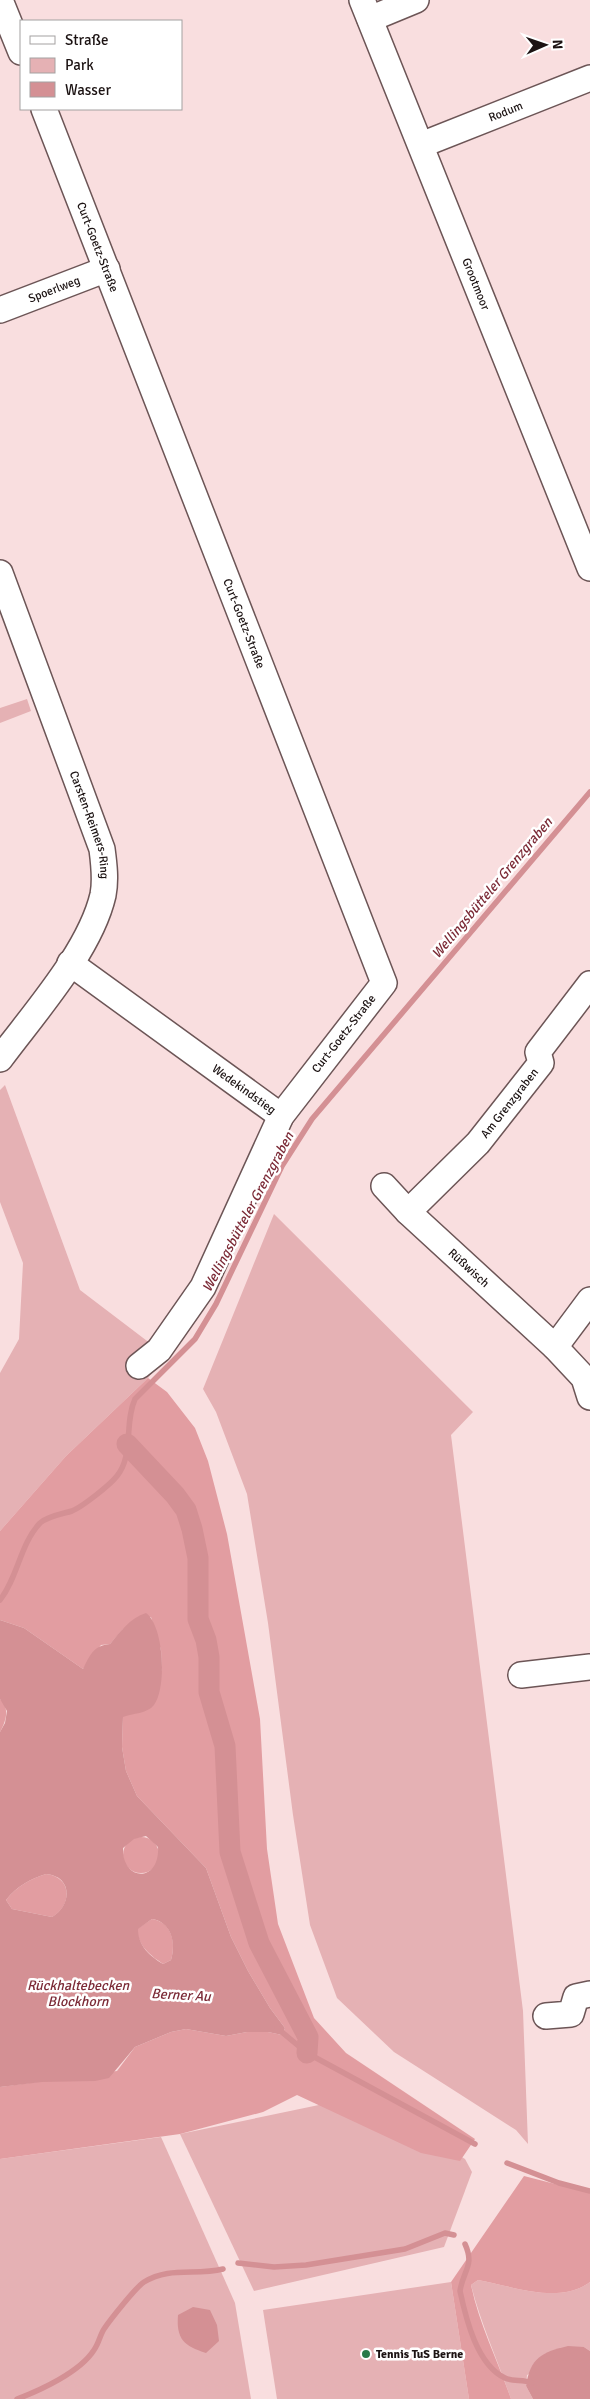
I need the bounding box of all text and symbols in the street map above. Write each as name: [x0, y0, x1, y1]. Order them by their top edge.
legend: [20, 20, 182, 110]
north arrow: [520, 20, 570, 70]
text: Straße: [65, 31, 109, 49]
text: N: [549, 39, 566, 50]
text: Park: [65, 56, 94, 74]
text: Wasser: [65, 81, 111, 99]
street label: Rodum: [486, 98, 525, 125]
street label: Curt-Goetz-Straße: [73, 200, 122, 294]
street label: Grootmoor: [459, 256, 493, 313]
street label: Spoerlweg: [26, 273, 82, 306]
street label: Curt-Goetz-Straße: [220, 576, 268, 671]
street label: Carsten-Reimers-Ring: [66, 769, 112, 879]
water label: Wellingsbütteler Grenzgraben: [428, 814, 556, 962]
street label: Curt-Goetz-Straße: [309, 992, 379, 1076]
street label: Wedekindstieg: [209, 1061, 279, 1117]
street label: Am Grenzgraben: [477, 1065, 542, 1141]
water label: Wellingsbütteler Grenzgraben: [199, 1129, 298, 1295]
street label: Rüßwisch: [445, 1245, 493, 1291]
water label: Rückhaltebecken Blockhorn: [27, 1977, 129, 2010]
water label: Berner Au: [151, 1985, 213, 2005]
place label: Tennis TuS Berne: [376, 2347, 463, 2362]
marker: Tennis TuS Berne: [360, 2348, 372, 2360]

